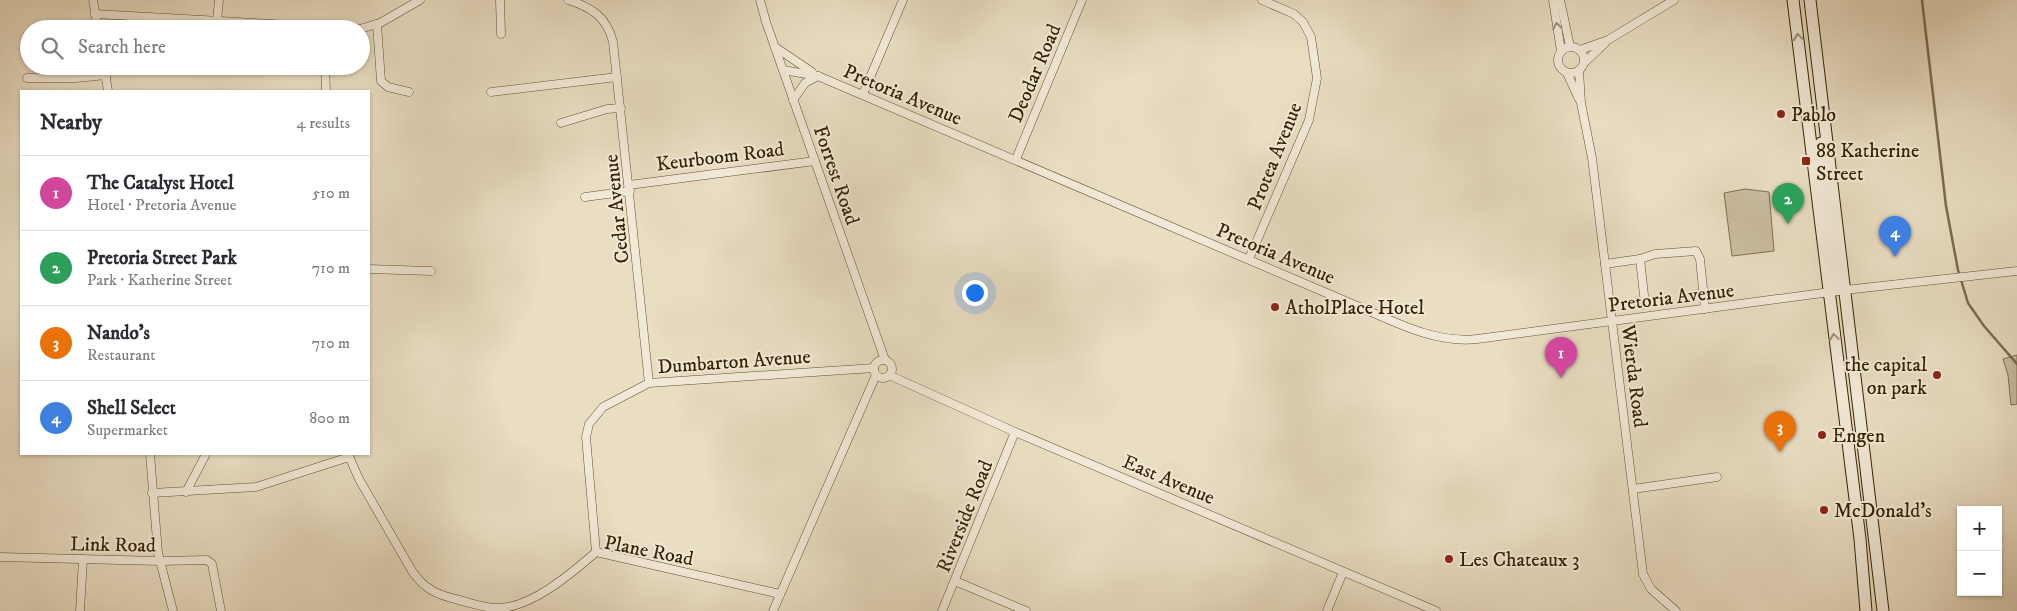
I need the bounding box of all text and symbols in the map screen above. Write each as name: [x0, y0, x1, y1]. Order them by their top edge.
search box: [20, 20, 370, 75]
street label: Deodar Road: [1003, 21, 1067, 127]
one-way arrow: [1553, 21, 1563, 30]
one-way arrow: [1793, 32, 1804, 40]
icon: search: [38, 34, 66, 62]
text: Search here: [78, 36, 166, 59]
street label: Pretoria Avenue: [839, 59, 965, 132]
street label: Protea Avenue: [1242, 99, 1308, 214]
place label: Pablo: [1791, 103, 1836, 128]
marker: Pablo: [1775, 108, 1787, 120]
text: Nearby: [40, 110, 102, 136]
text: 4 results: [297, 113, 350, 133]
street label: Forrest Road: [807, 123, 864, 228]
street label: Keurboom Road: [655, 137, 786, 178]
place label: 88 Katherine Street: [1816, 139, 1919, 187]
street label: Cedar Avenue: [599, 153, 636, 265]
marker: 88 Katherine Street: [1800, 155, 1812, 167]
text: The Catalyst Hotel: [87, 172, 234, 195]
text: 1: [53, 183, 59, 203]
text: 510 m: [312, 183, 350, 203]
pin: 2: [1772, 183, 1804, 224]
text: Hotel · Pretoria Avenue: [87, 195, 236, 215]
pin: 4: [1879, 216, 1911, 257]
street label: Pretoria Avenue: [1212, 218, 1338, 291]
text: Pretoria Street Park: [87, 247, 237, 270]
text: 2: [52, 258, 60, 278]
text: 710 m: [312, 258, 350, 278]
text: Park · Katherine Street: [87, 270, 232, 290]
street label: Pretoria Avenue: [1607, 278, 1735, 319]
your location: [962, 280, 988, 306]
place label: AtholPlace Hotel: [1285, 296, 1424, 321]
marker: AtholPlace Hotel: [1269, 301, 1281, 313]
text: Nando's: [87, 322, 150, 345]
street label: Wierda Road: [1615, 322, 1652, 429]
one-way arrow: [1829, 332, 1840, 340]
text: 3: [53, 333, 59, 353]
text: 710 m: [312, 333, 350, 353]
pin: 1: [1545, 337, 1577, 378]
text: Restaurant: [87, 345, 155, 365]
street label: Dumbarton Avenue: [657, 345, 811, 380]
place label: the capital on park: [1844, 353, 1927, 401]
marker: the capital on park: [1931, 369, 1943, 381]
text: Shell Select: [87, 397, 176, 420]
text: 4: [51, 408, 61, 428]
text: 800 m: [309, 408, 350, 428]
pin: 3: [1764, 411, 1796, 452]
text: Supermarket: [87, 420, 168, 440]
place label: Engen: [1832, 424, 1886, 449]
marker: Engen: [1816, 429, 1828, 441]
street label: East Avenue: [1119, 450, 1218, 511]
street label: Riverside Road: [932, 457, 999, 576]
place label: McDonald's: [1834, 499, 1932, 524]
marker: McDonald's: [1818, 504, 1830, 516]
map controls: [1957, 506, 2002, 596]
button: +: [1957, 506, 2002, 551]
street label: Plane Road: [602, 531, 695, 572]
street label: Link Road: [70, 532, 156, 559]
place label: Les Chateaux 3: [1459, 548, 1579, 573]
button: −: [1957, 551, 2002, 596]
marker: Les Chateaux 3: [1443, 553, 1455, 565]

